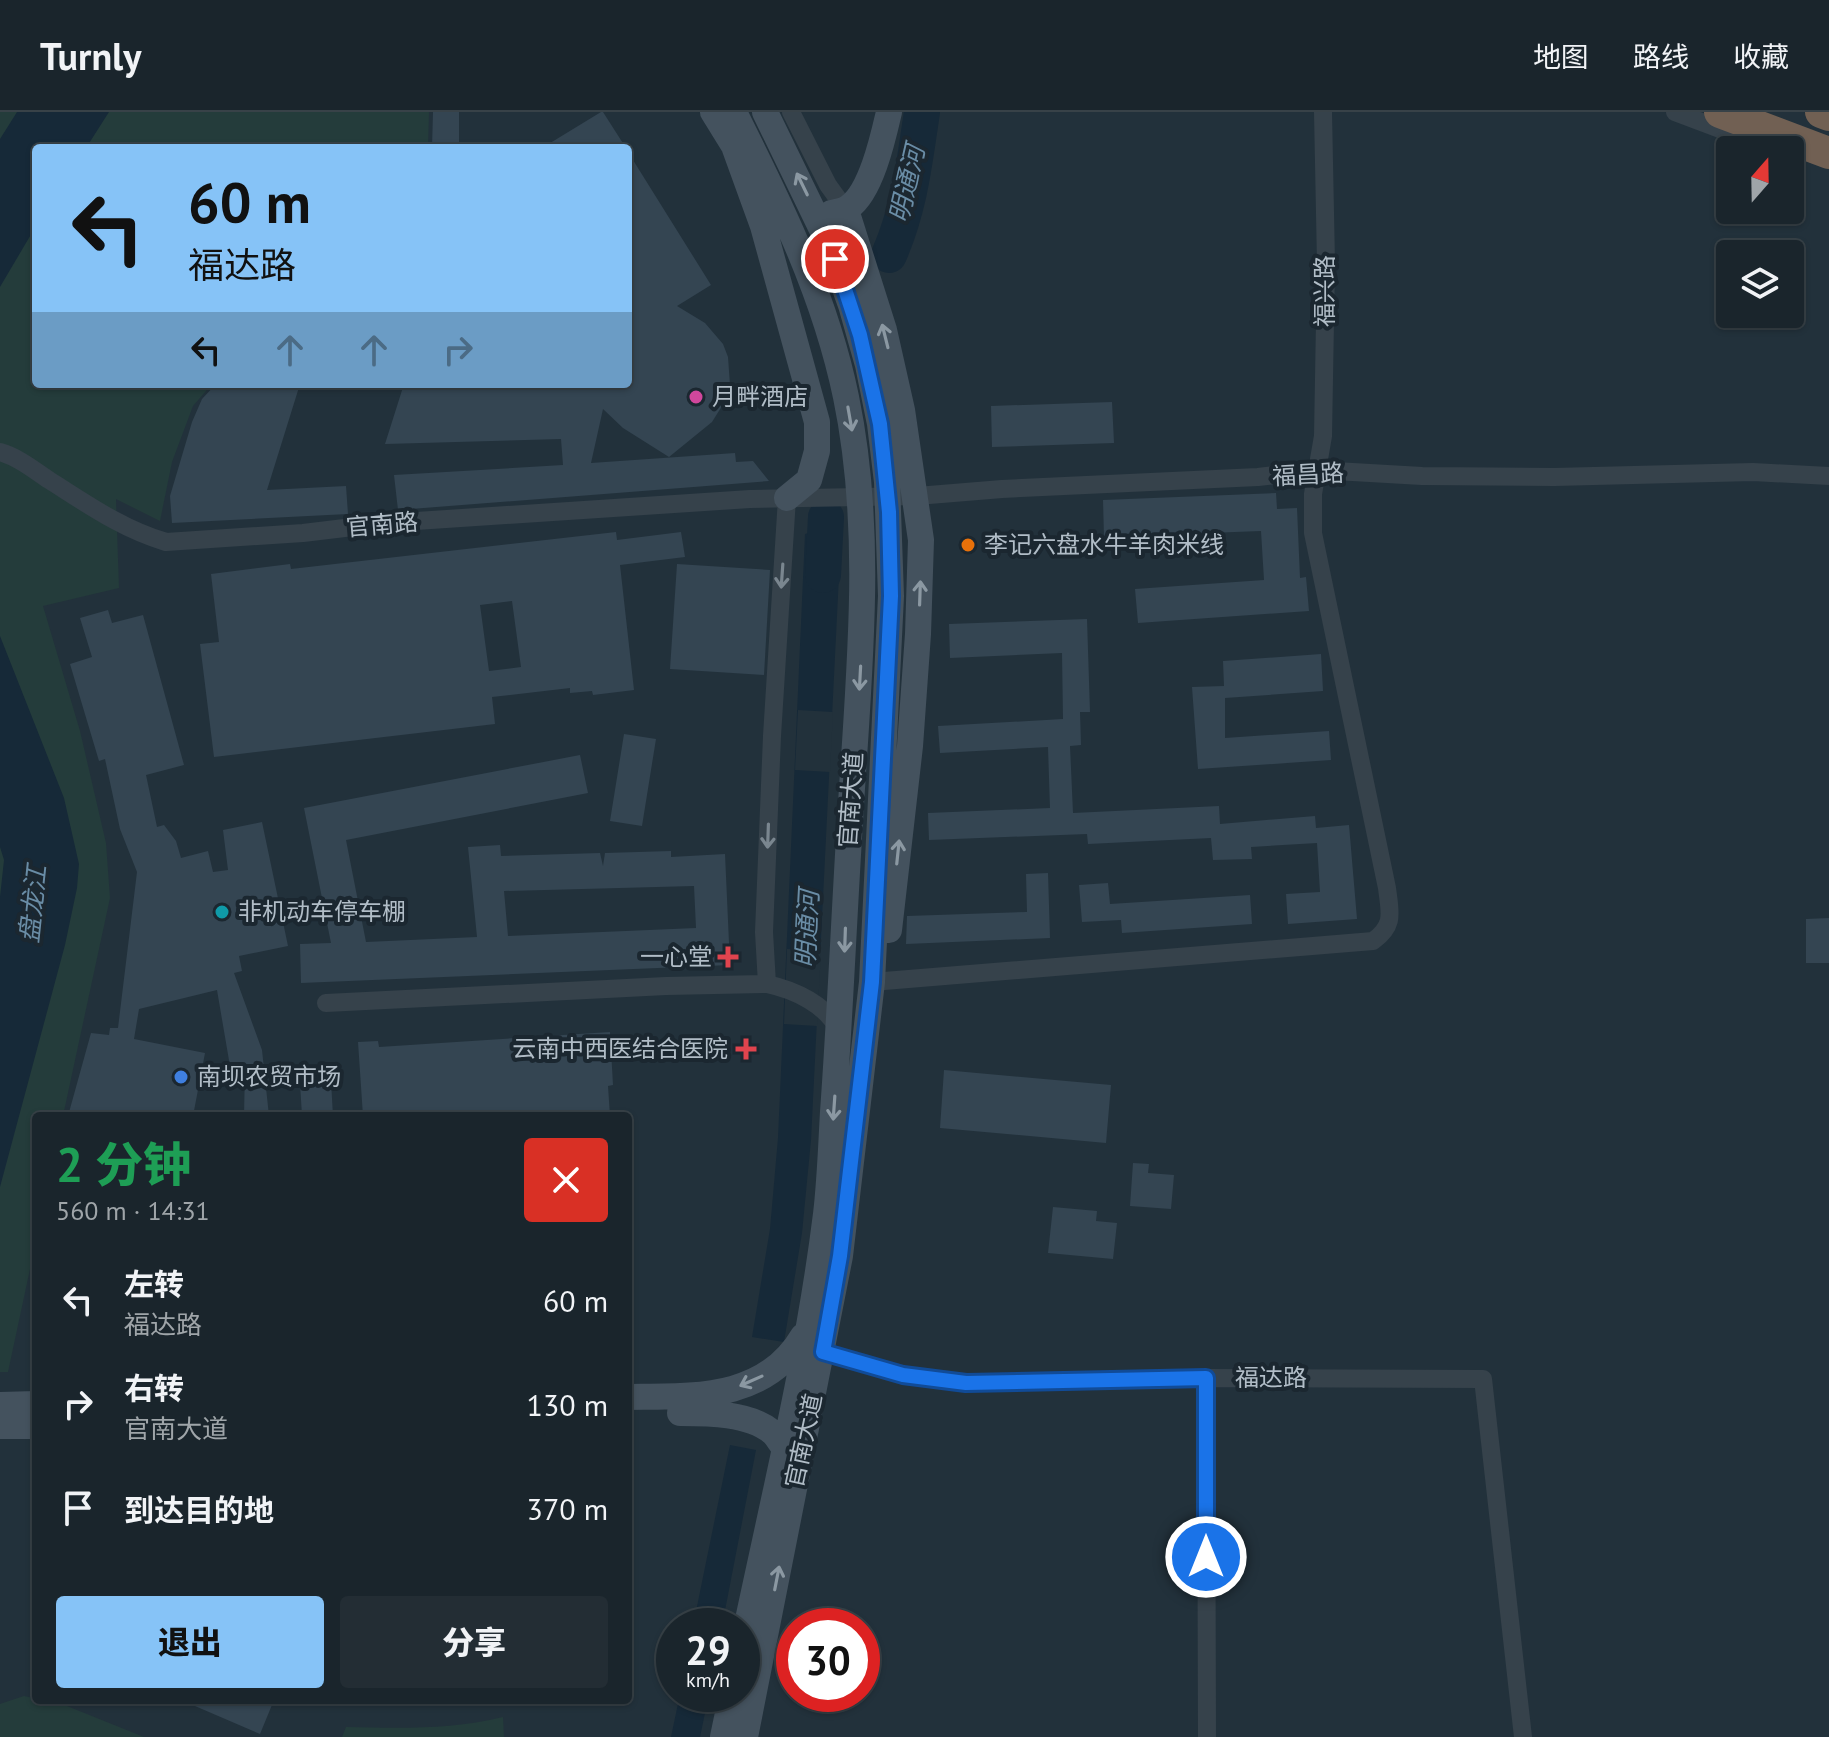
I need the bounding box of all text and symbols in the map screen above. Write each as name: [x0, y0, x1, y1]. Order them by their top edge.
text: Turnly: [40, 31, 141, 80]
text: 地图: [1533, 38, 1589, 75]
text: 路线: [1633, 38, 1689, 75]
text: 收藏: [1733, 38, 1789, 75]
north arrow: [1716, 136, 1804, 224]
map controls: [1716, 136, 1804, 328]
water label: 明通河: [882, 137, 932, 226]
text: 60 m: [188, 166, 311, 238]
one-way arrow: [794, 173, 809, 197]
icon: left: [56, 176, 160, 280]
pin: [801, 225, 869, 293]
icon: arrive: [813, 237, 857, 281]
button: layers: [1716, 240, 1804, 328]
text: 福达路: [188, 241, 296, 288]
street label: 福兴路: [1309, 255, 1340, 327]
one-way arrow: [877, 324, 892, 350]
icon: left: [184, 328, 228, 372]
icon: ahead: [268, 328, 312, 372]
icon: ahead: [352, 328, 396, 372]
icon: right: [436, 328, 480, 372]
place label: 月畔酒店: [712, 381, 808, 412]
marker: 月畔酒店: [687, 388, 705, 406]
one-way arrow: [843, 406, 858, 431]
street label: 福昌路: [1271, 457, 1345, 492]
street label: 官南路: [345, 506, 419, 543]
place label: 李记六盘水牛羊肉米线: [984, 529, 1224, 560]
marker: 李记六盘水牛羊肉米线: [959, 536, 977, 554]
one-way arrow: [774, 562, 789, 589]
one-way arrow: [912, 580, 927, 607]
one-way arrow: [852, 664, 867, 691]
street label: 官南大道: [832, 751, 869, 849]
one-way arrow: [761, 822, 776, 848]
one-way arrow: [890, 839, 905, 866]
water label: 盘龙江: [12, 860, 53, 944]
water label: 明通河: [788, 884, 825, 969]
place label: 非机动车停车棚: [238, 896, 406, 927]
marker: 非机动车停车棚: [213, 903, 231, 921]
one-way arrow: [837, 926, 852, 953]
place label: 一心堂: [640, 941, 712, 972]
marker: 一心堂: [719, 948, 737, 966]
place label: 云南中西医结合医院: [512, 1033, 728, 1064]
marker: 云南中西医结合医院: [735, 1038, 757, 1060]
place label: 南坝农贸市场: [197, 1061, 341, 1092]
marker: 南坝农贸市场: [172, 1068, 190, 1086]
one-way arrow: [826, 1095, 841, 1121]
text: 2 分钟: [56, 1133, 191, 1195]
button: close: [524, 1138, 608, 1222]
text: 560 m · 14:31: [56, 1194, 210, 1227]
text: 左转: [124, 1264, 184, 1303]
icon: left: [56, 1278, 100, 1322]
text: 60 m: [543, 1281, 608, 1320]
text: 福达路: [124, 1308, 202, 1341]
street label: 福达路: [1235, 1362, 1307, 1393]
text: 右转: [124, 1368, 184, 1407]
one-way arrow: [739, 1374, 763, 1389]
icon: right: [56, 1382, 100, 1426]
text: 130 m: [527, 1385, 608, 1424]
street label: 官南大道: [778, 1391, 829, 1491]
text: 官南大道: [124, 1412, 228, 1445]
icon: arrive: [56, 1486, 100, 1530]
text: 370 m: [527, 1489, 608, 1528]
text: 到达目的地: [124, 1490, 274, 1529]
position arrow: [1164, 1515, 1248, 1599]
one-way arrow: [770, 1566, 785, 1591]
button: 退出: [56, 1596, 324, 1688]
button: 分享: [340, 1596, 608, 1688]
speed limit sign: 30: [776, 1608, 880, 1712]
text: 29: [685, 1624, 731, 1676]
text: km/h: [686, 1667, 730, 1693]

